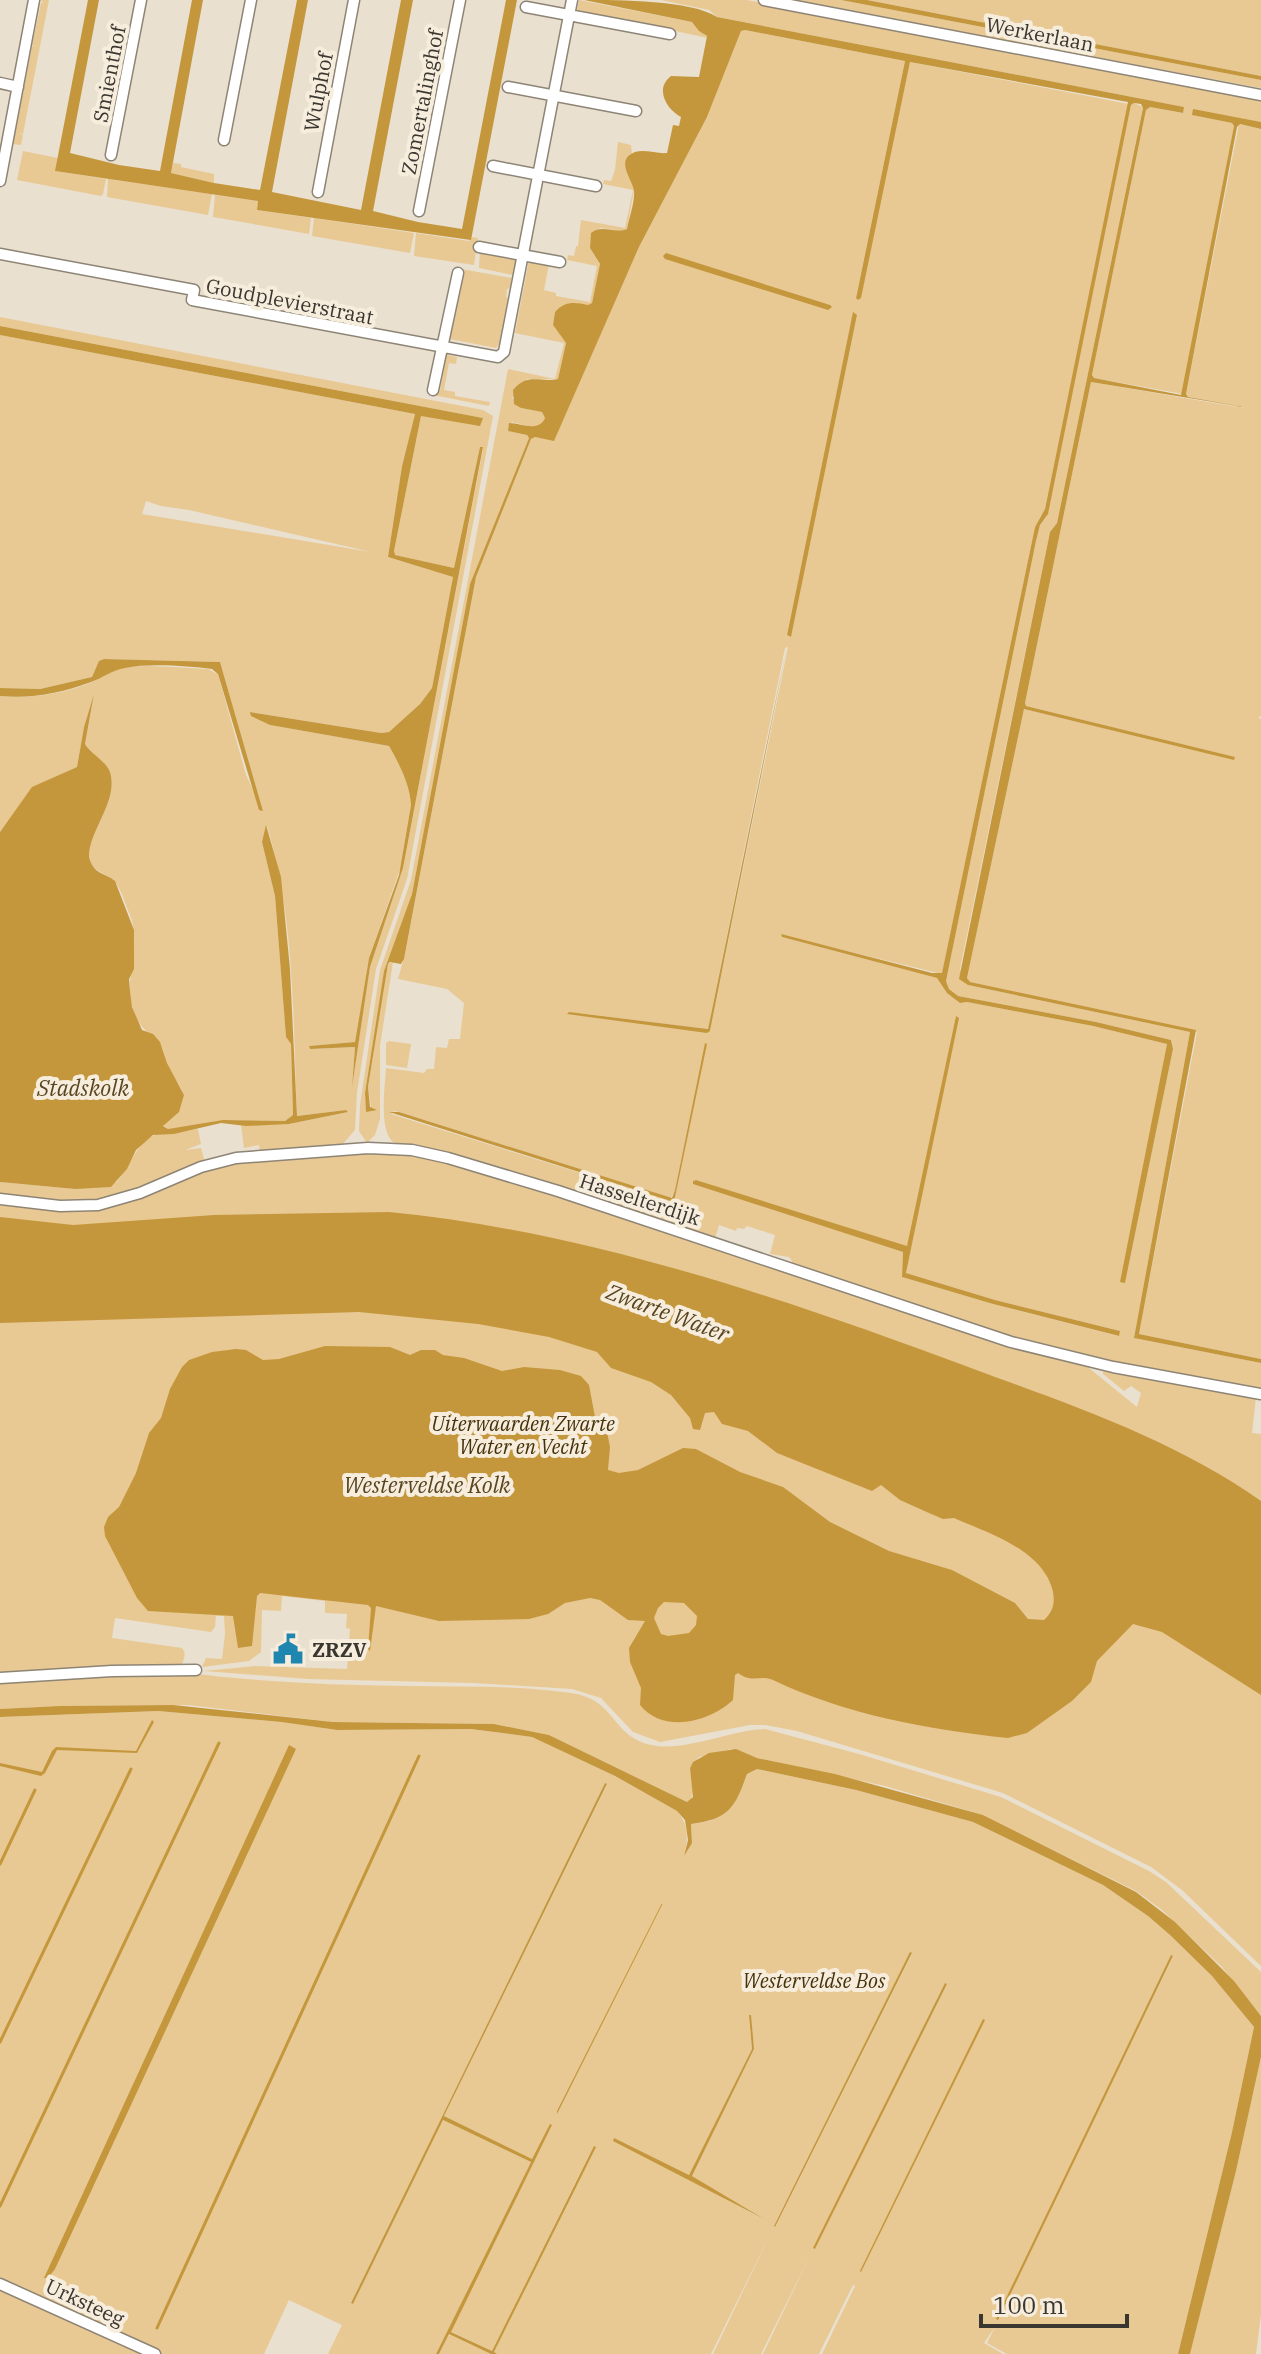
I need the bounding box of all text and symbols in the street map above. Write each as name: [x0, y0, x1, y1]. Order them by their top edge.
street label: Werkerlaan: [984, 10, 1097, 58]
street label: Smienthof: [86, 22, 132, 125]
street label: Zomertalinghof: [395, 26, 450, 177]
street label: Wulphof: [297, 49, 339, 134]
street label: Goudplevierstraat: [204, 272, 376, 330]
water label: Stadskolk: [36, 1073, 129, 1102]
street label: Hasselterdijk: [576, 1167, 704, 1231]
water label: Zwarte Water: [602, 1276, 735, 1348]
park label: Uiterwaarden Zwarte Water en Vecht: [431, 1410, 615, 1460]
water label: Westerveldse Kolk: [343, 1470, 511, 1499]
public building icon: ZRZV: [271, 1632, 305, 1666]
place label: ZRZV: [312, 1636, 367, 1663]
park label: Westerveldse Bos: [743, 1967, 886, 1994]
street label: Urksteeg: [41, 2272, 129, 2332]
scale bar: [981, 2278, 1127, 2328]
text: 100 m: [993, 2289, 1065, 2321]

